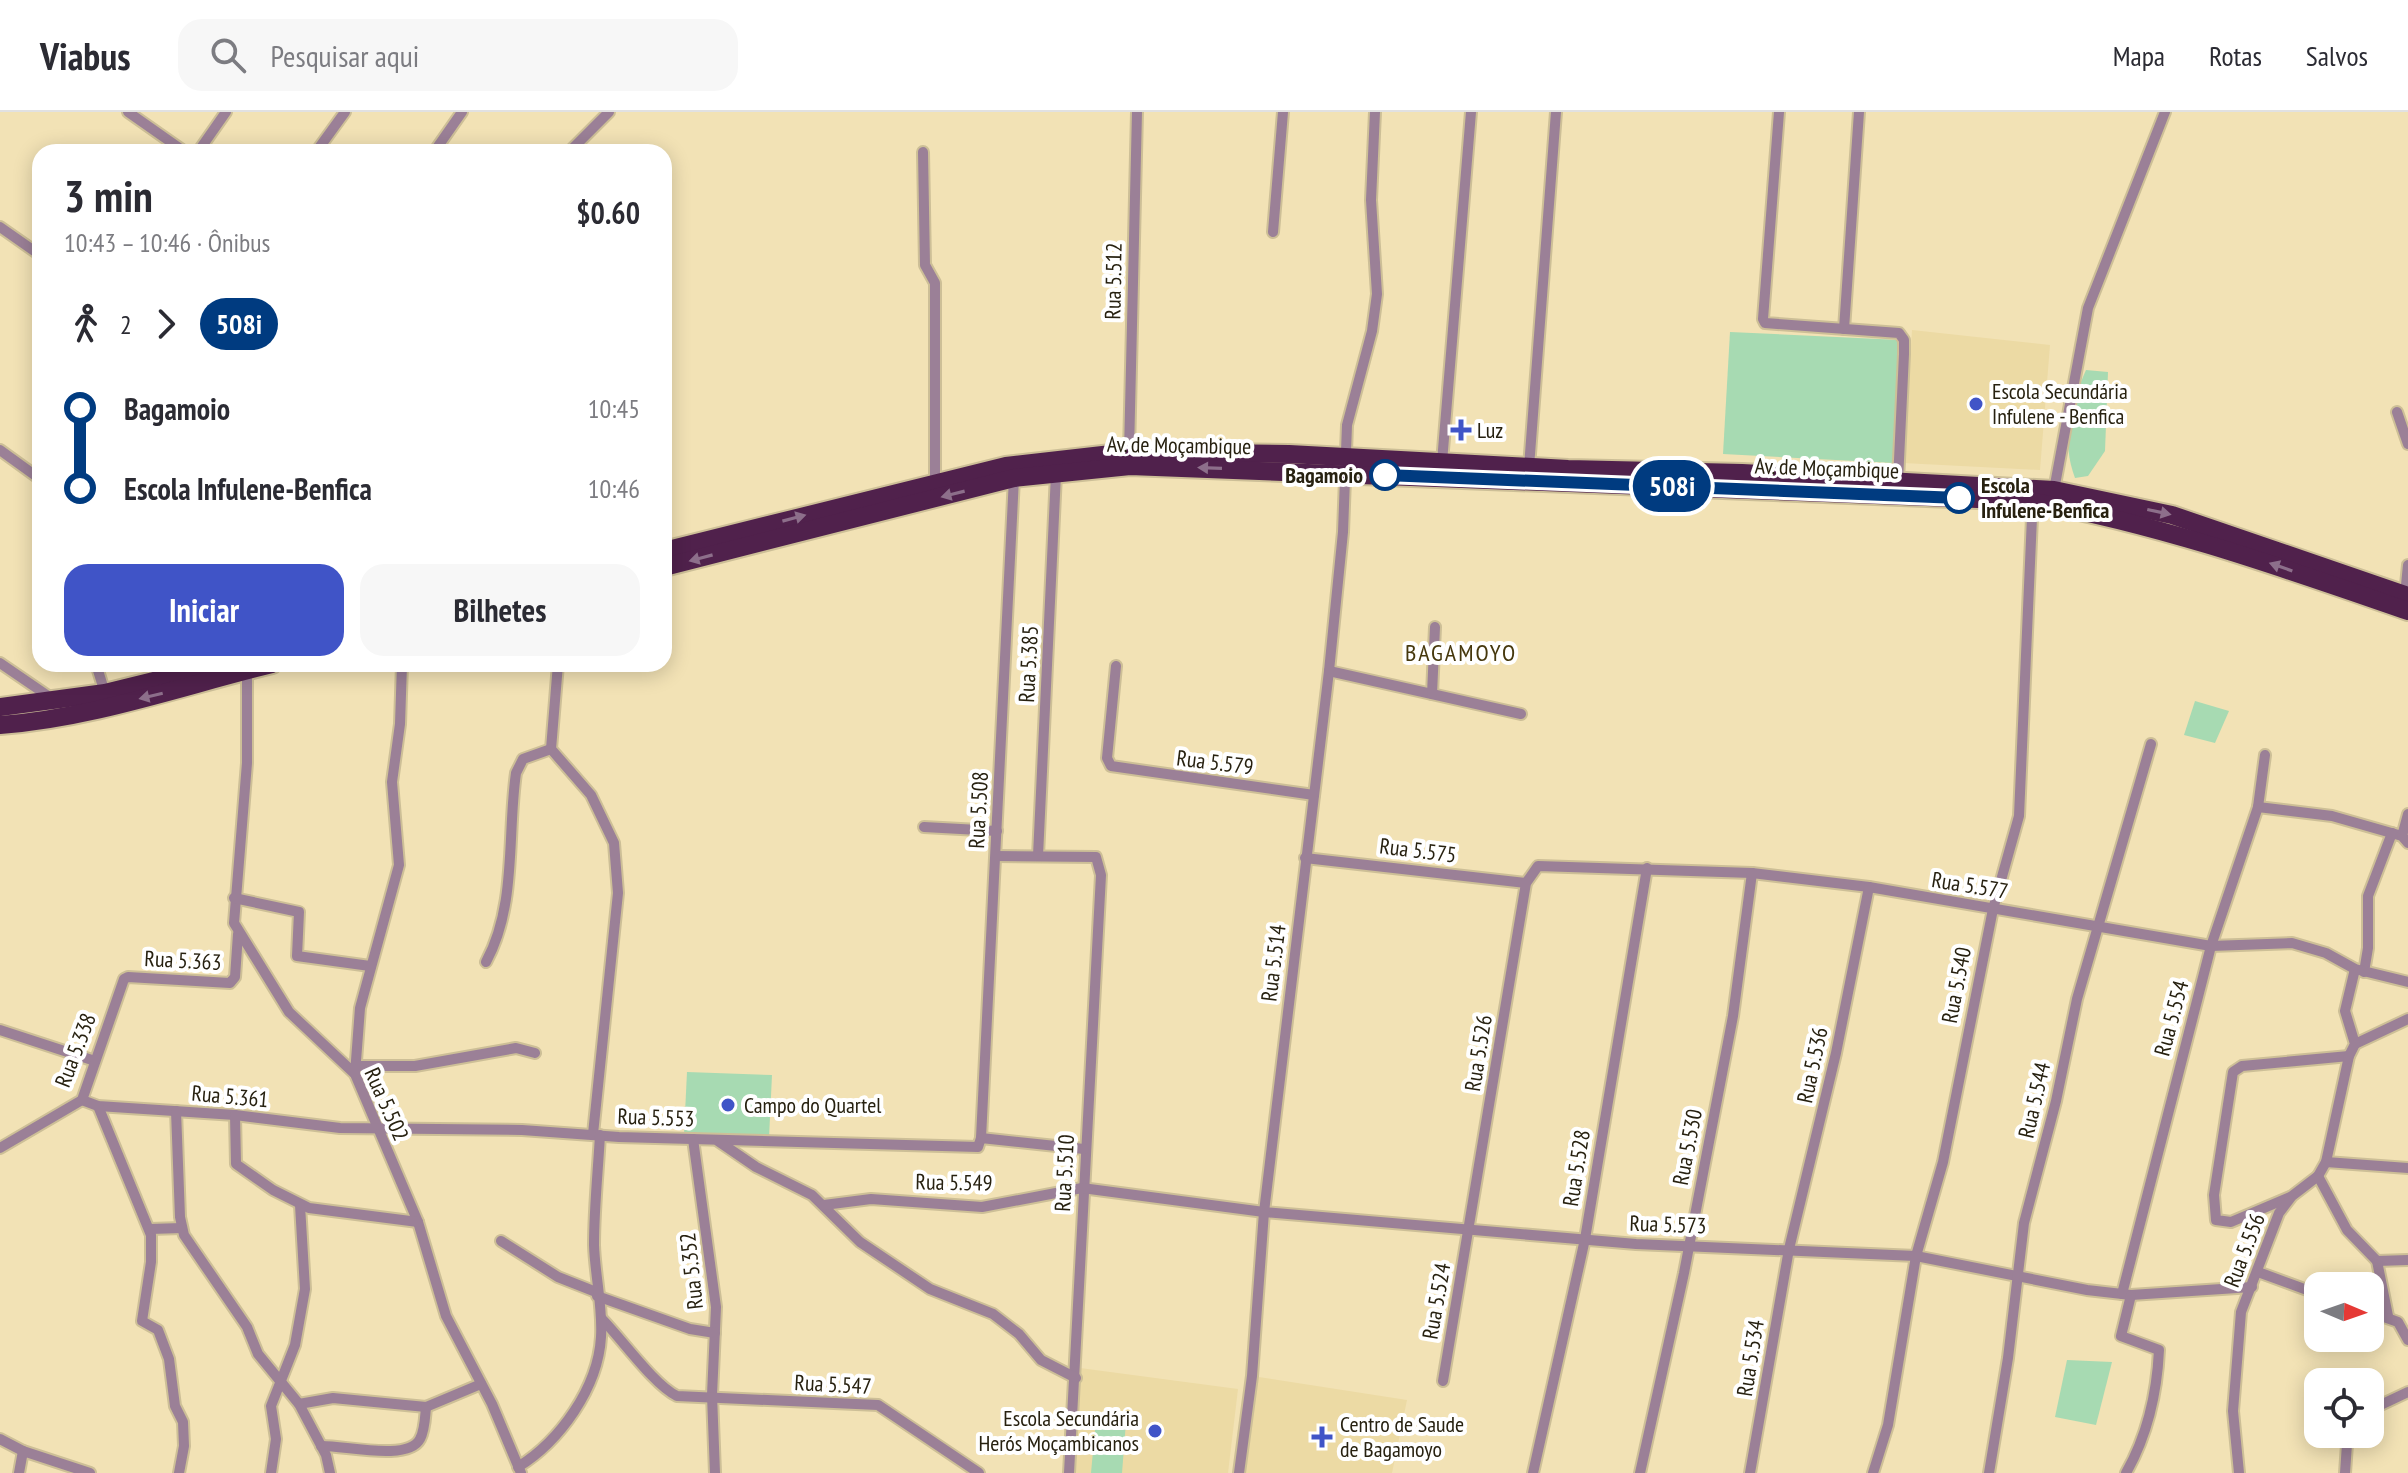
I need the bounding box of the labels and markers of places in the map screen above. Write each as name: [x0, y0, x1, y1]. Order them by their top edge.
place label: Escola Secundária Infulene - Benfica: [1992, 377, 2128, 430]
marker: Escola Secundária Infulene - Benfica: [1967, 395, 1985, 413]
place label: Luz: [1477, 416, 1503, 444]
marker: Luz: [1452, 421, 1470, 439]
marker: Bagamoio: [1370, 460, 1400, 490]
place label: Bagamoio: [1285, 461, 1363, 489]
place label: Escola Infulene-Benfica: [1981, 471, 2109, 524]
marker: Escola Infulene-Benfica: [1944, 483, 1974, 513]
place label: Campo do Quartel: [744, 1091, 882, 1119]
marker: Campo do Quartel: [719, 1096, 737, 1114]
place label: Escola Secundária Herós Moçambicanos: [978, 1404, 1139, 1457]
place label: Centro de Saude de Bagamoyo: [1340, 1410, 1464, 1463]
marker: Escola Secundária Herós Moçambicanos: [1146, 1422, 1164, 1440]
marker: Centro de Saude de Bagamoyo: [1311, 1426, 1333, 1448]

